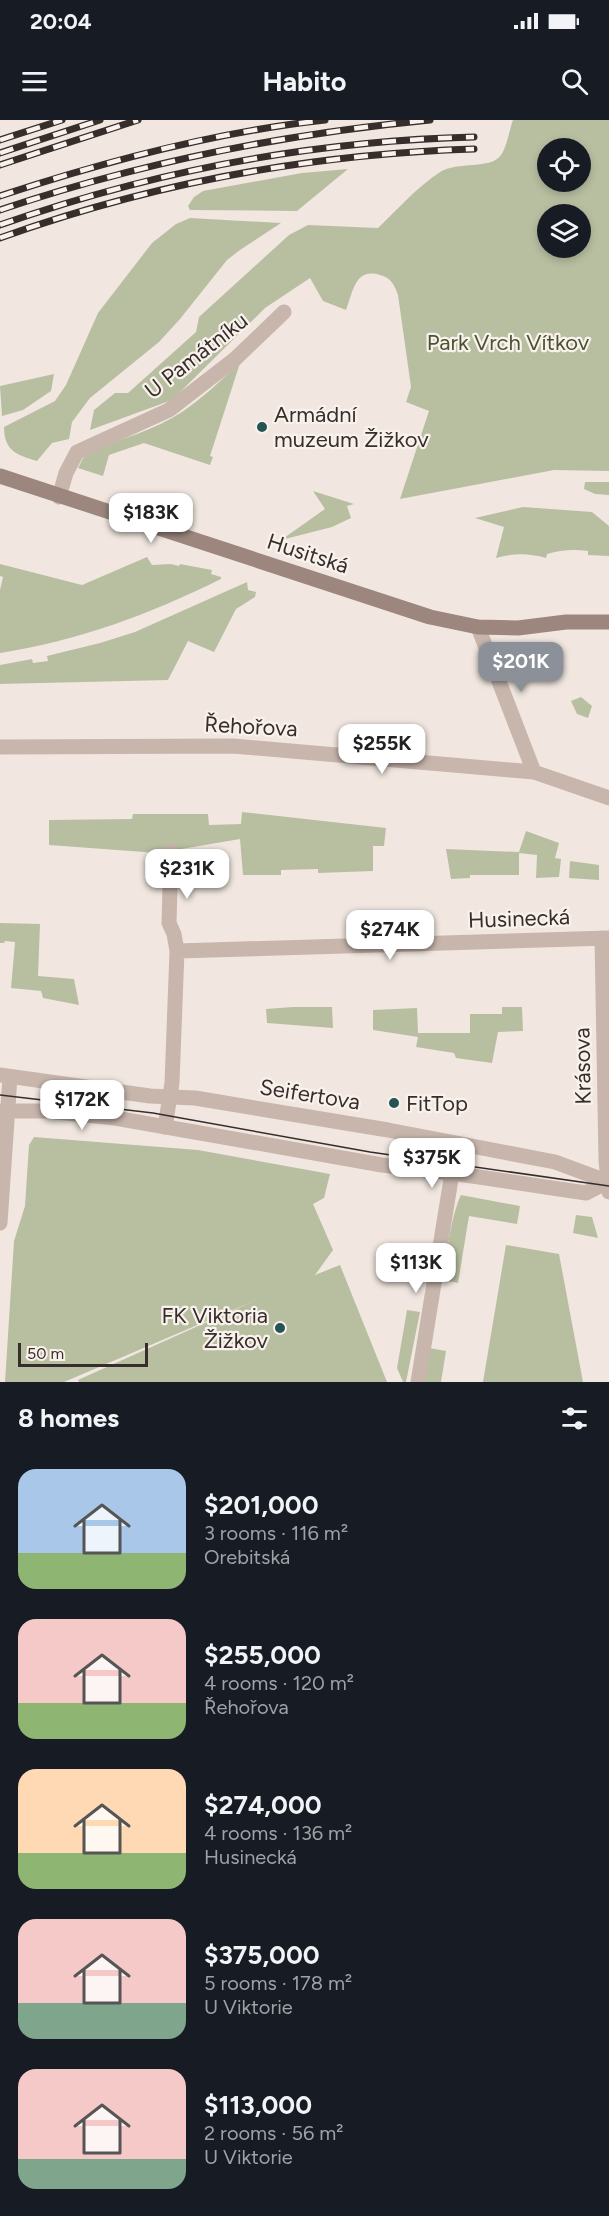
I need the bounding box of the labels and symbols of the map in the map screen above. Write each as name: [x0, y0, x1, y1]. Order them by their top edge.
street label: U Památníku: [139, 307, 253, 404]
park label: Park Vrch Vítkov: [427, 329, 590, 356]
place label: Armádní muzeum Žižkov: [274, 401, 429, 453]
marker: Armádní muzeum Žižkov: [255, 420, 269, 434]
pin: $183K: [109, 493, 193, 544]
street label: Husitská: [264, 528, 352, 579]
pin: $201K: [479, 642, 563, 693]
street label: Řehořova: [204, 711, 298, 742]
pin: $255K: [340, 724, 424, 775]
pin: $231K: [145, 849, 229, 900]
street label: Husinecká: [468, 903, 570, 934]
pin: $274K: [348, 910, 432, 961]
street label: Krásova: [568, 1027, 597, 1105]
street label: Seifertova: [258, 1073, 362, 1116]
pin: $172K: [40, 1080, 124, 1131]
place label: FitTop: [406, 1090, 468, 1117]
marker: FitTop: [387, 1096, 401, 1110]
pin: $375K: [390, 1138, 474, 1189]
pin: $113K: [374, 1243, 458, 1294]
place label: FK Viktoria Žižkov: [161, 1302, 269, 1354]
marker: FK Viktoria Žižkov: [273, 1321, 287, 1335]
scale bar: [18, 1340, 148, 1368]

